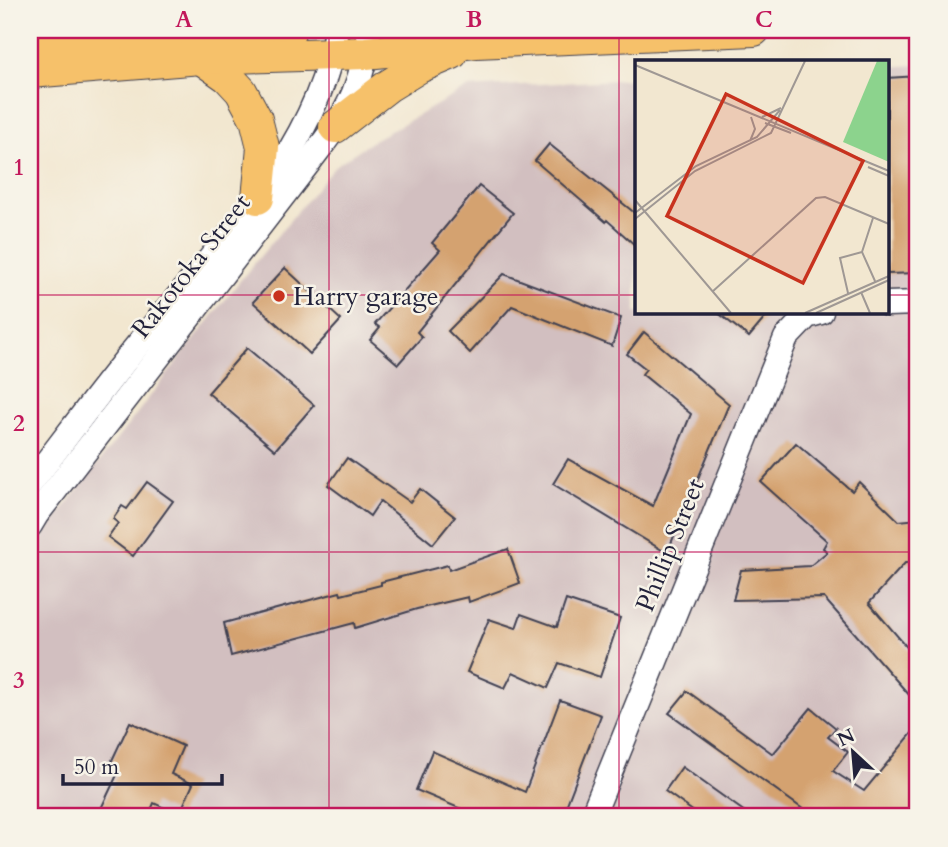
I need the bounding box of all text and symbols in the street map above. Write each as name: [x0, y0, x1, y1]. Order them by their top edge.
text: A: [175, 4, 193, 35]
text: B: [466, 4, 482, 35]
text: C: [755, 4, 773, 35]
inset map: [635, 60, 888, 313]
text: 1: [13, 152, 25, 183]
street label: Rakotoka Street: [124, 187, 258, 345]
place label: Harry garage: [293, 279, 439, 314]
marker: Harry garage: [271, 288, 287, 304]
text: 2: [13, 408, 25, 439]
street label: Phillip Street: [627, 473, 713, 617]
text: 3: [13, 665, 25, 696]
north arrow: [818, 718, 888, 788]
text: N: [833, 722, 860, 753]
scale bar: [63, 742, 222, 786]
text: 50 m: [74, 753, 119, 782]

